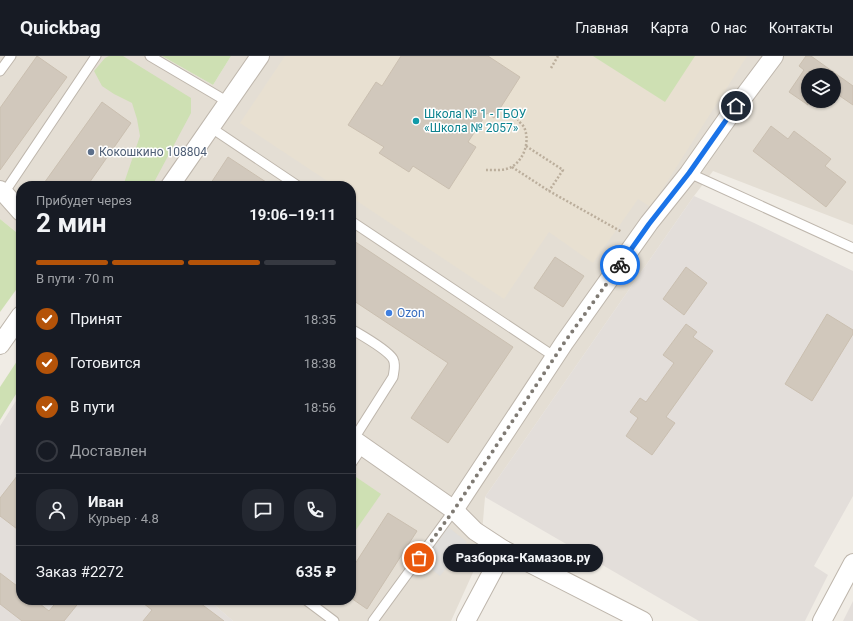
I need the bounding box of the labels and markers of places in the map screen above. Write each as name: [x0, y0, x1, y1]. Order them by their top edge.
pin: [719, 89, 753, 123]
place label: Школа № 1 - ГБОУ «Школа № 2057»: [424, 107, 527, 135]
marker: Школа № 1 - ГБОУ «Школа № 2057»: [411, 116, 421, 126]
place label: Кокошкино 108804: [99, 145, 207, 159]
marker: Кокошкино 108804: [86, 147, 96, 157]
place label: Ozon: [397, 306, 425, 320]
marker: Ozon: [384, 308, 394, 318]
pin: [402, 541, 436, 575]
callout: Разборка-Камазов.ру: [443, 544, 603, 572]

